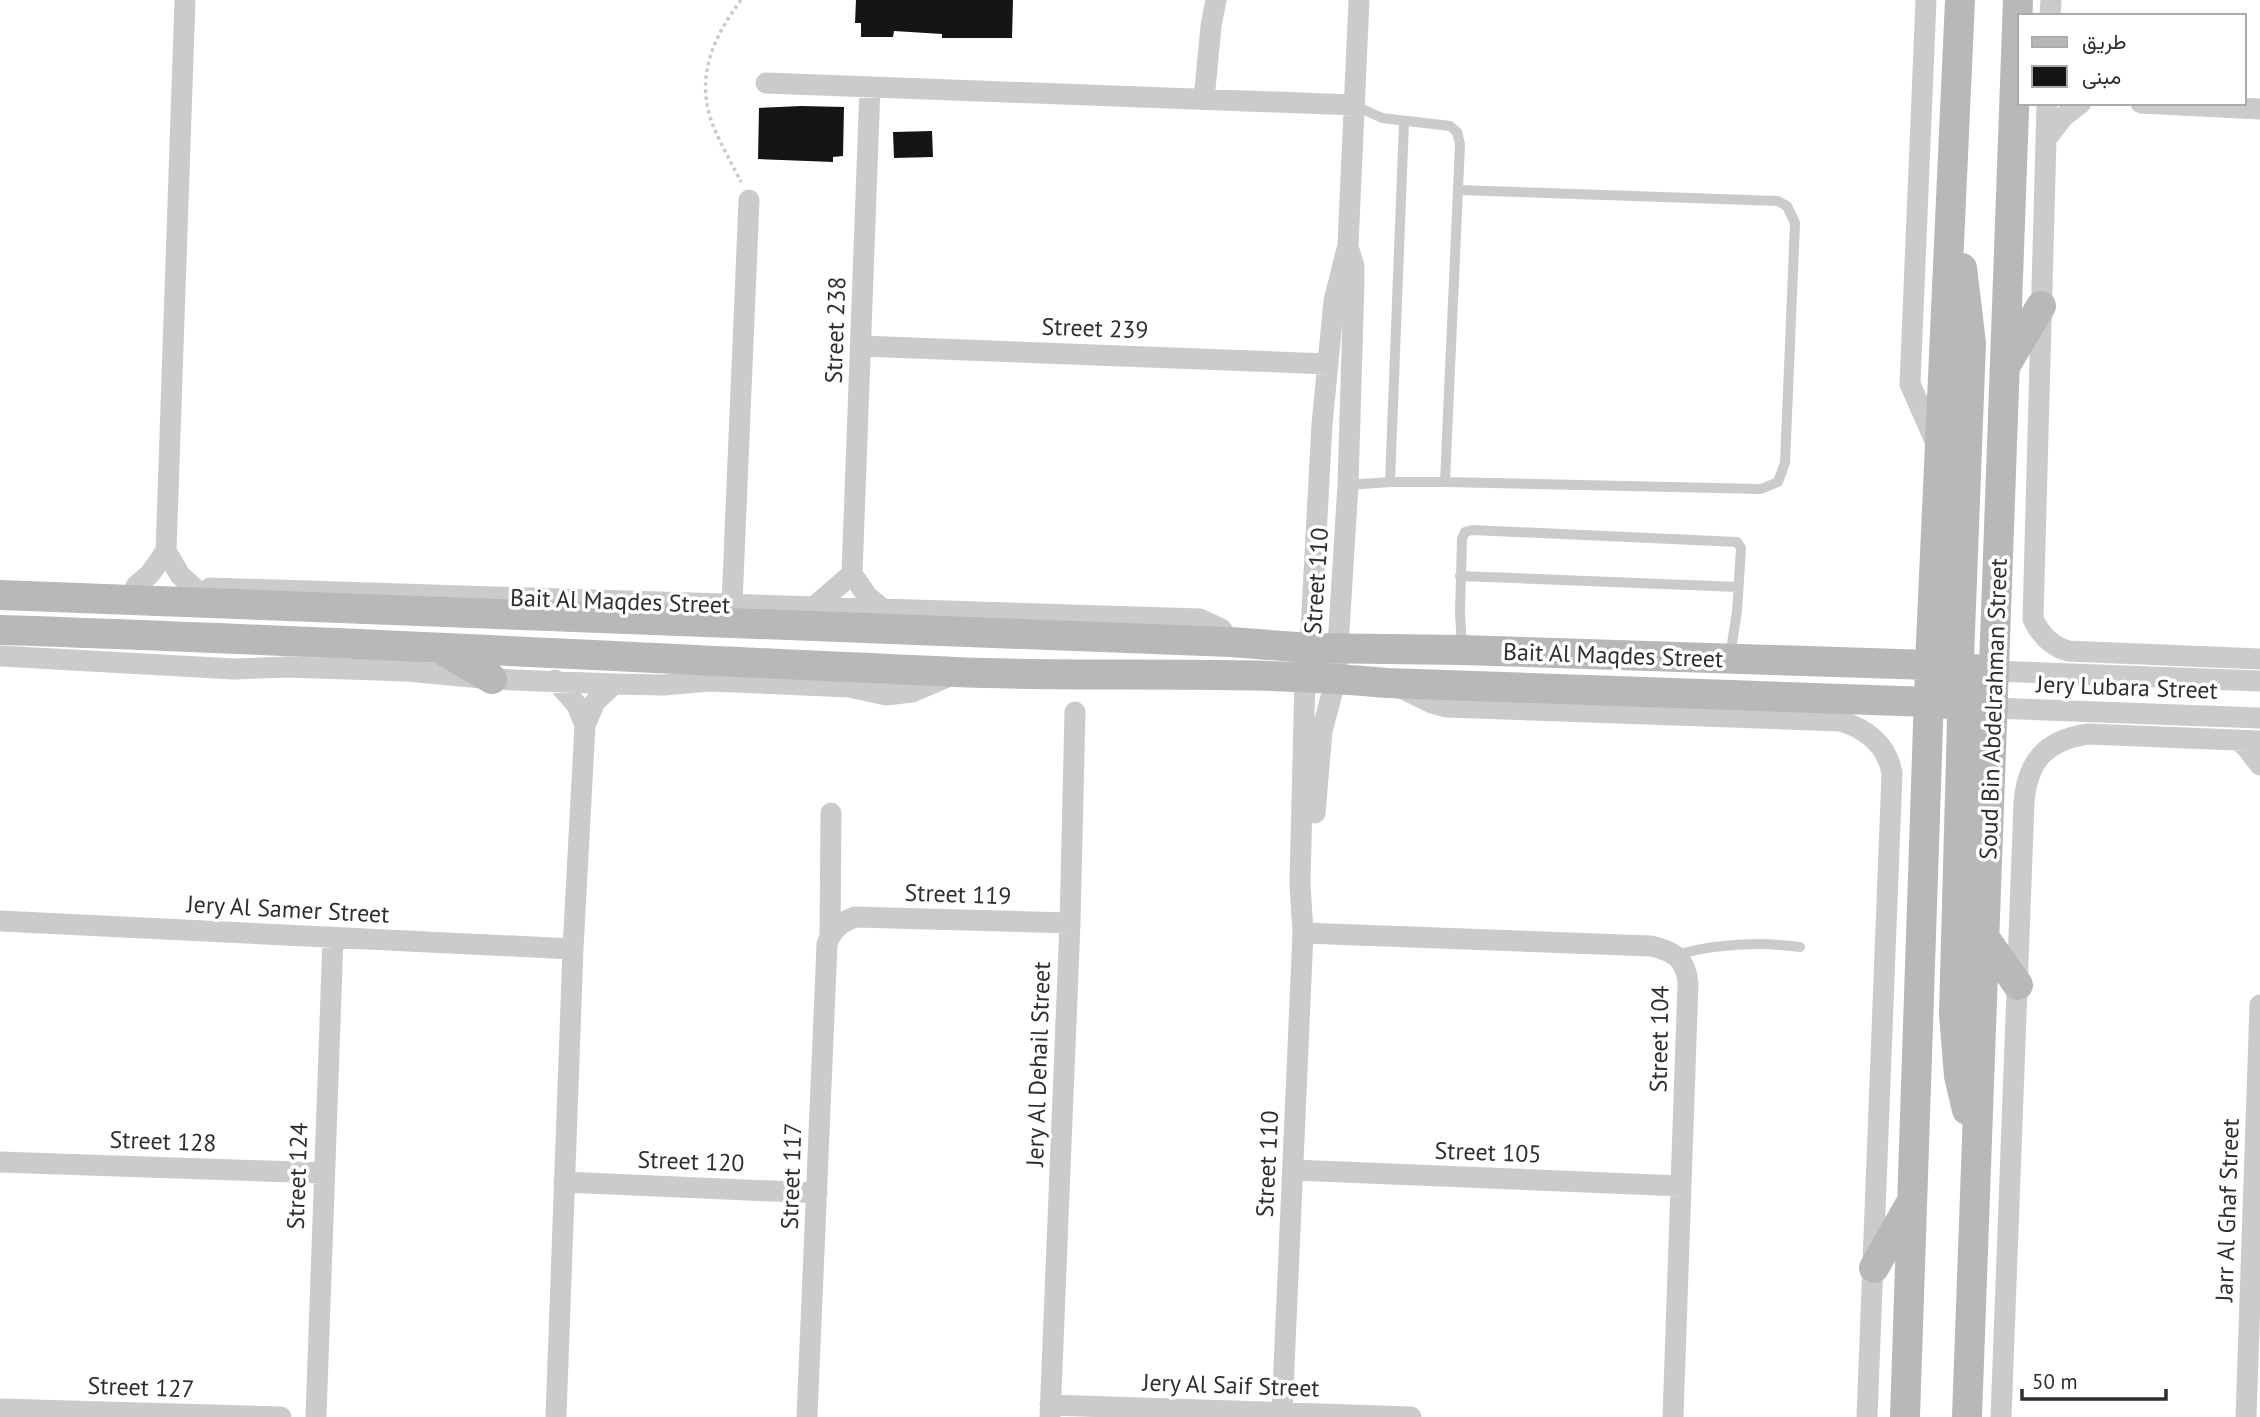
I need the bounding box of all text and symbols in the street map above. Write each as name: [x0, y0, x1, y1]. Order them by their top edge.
legend: [2018, 14, 2246, 105]
text: طريق: [2082, 28, 2127, 55]
text: مبنى: [2082, 63, 2121, 90]
street label: Street 238: [818, 276, 852, 384]
street label: Street 239: [1041, 311, 1149, 345]
street label: Street 110: [1297, 527, 1335, 635]
street label: Soud Bin Abdelrahman Street: [1972, 558, 2014, 860]
street label: Bait Al Maqdes Street: [509, 582, 731, 620]
street label: Bait Al Maqdes Street: [1502, 636, 1724, 674]
street label: Jery Lubara Street: [2035, 668, 2218, 706]
street label: Street 119: [904, 877, 1012, 911]
street label: Jery Al Samer Street: [185, 888, 390, 930]
street label: Jery Al Dehail Street: [1019, 961, 1057, 1168]
street label: Street 104: [1643, 985, 1675, 1093]
street label: Street 110: [1249, 1110, 1285, 1218]
street label: Jarr Al Ghaf Street: [2208, 1118, 2246, 1303]
street label: Street 124: [280, 1122, 314, 1230]
street label: Street 117: [774, 1122, 808, 1230]
street label: Street 128: [109, 1124, 217, 1158]
street label: Street 105: [1434, 1135, 1542, 1169]
street label: Street 120: [637, 1144, 745, 1178]
scale bar: [2022, 1358, 2166, 1402]
street label: Jery Al Saif Street: [1141, 1366, 1320, 1404]
text: 50 m: [2032, 1368, 2078, 1395]
street label: Street 127: [87, 1370, 195, 1404]

